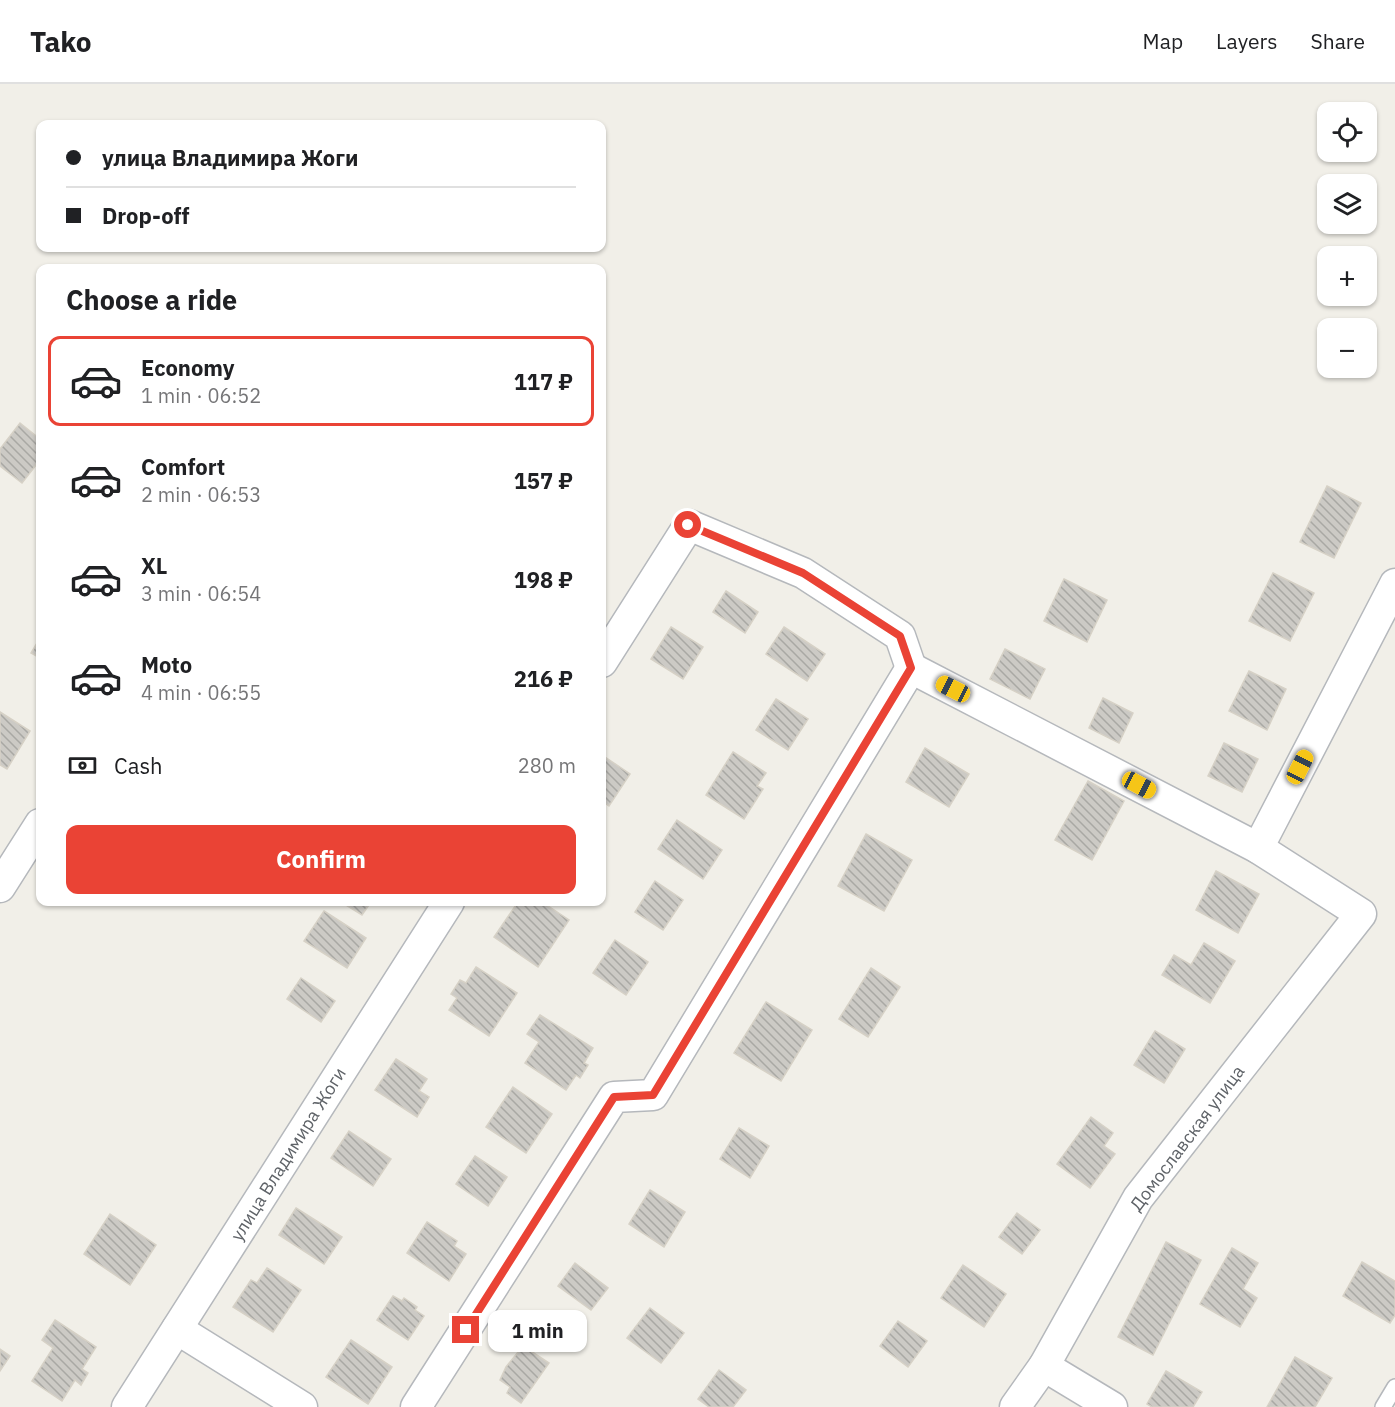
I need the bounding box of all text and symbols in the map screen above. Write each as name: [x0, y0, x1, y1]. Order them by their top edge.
text: Tako: [30, 23, 92, 60]
text: Map: [1143, 27, 1183, 55]
text: Layers: [1216, 27, 1278, 55]
text: Share: [1311, 27, 1365, 55]
map controls: [1317, 102, 1377, 378]
button: locate: [1317, 102, 1377, 162]
text: улица Владимира Жоги: [102, 143, 358, 172]
button: layers: [1317, 174, 1377, 234]
text: Drop-off: [102, 201, 189, 230]
button: +: [1317, 246, 1377, 306]
text: Choose a ride: [66, 282, 237, 317]
button: −: [1317, 318, 1377, 378]
text: Economy: [141, 353, 235, 382]
icon: car: [69, 354, 123, 408]
text: 117 ₽: [514, 367, 573, 396]
text: 1 min · 06:52: [141, 382, 261, 409]
text: Comfort: [141, 452, 225, 481]
icon: car: [69, 453, 123, 507]
text: 157 ₽: [514, 466, 573, 495]
text: 2 min · 06:53: [141, 481, 261, 508]
route start: [674, 511, 701, 538]
text: XL: [141, 551, 167, 580]
icon: car: [69, 552, 123, 606]
text: 198 ₽: [514, 565, 573, 594]
text: 3 min · 06:54: [141, 580, 261, 607]
text: Moto: [141, 650, 192, 679]
icon: car: [69, 651, 123, 705]
text: 216 ₽: [514, 664, 573, 693]
car: [933, 673, 973, 705]
text: 4 min · 06:55: [141, 679, 261, 706]
car: [1284, 747, 1316, 787]
icon: cash: [66, 749, 99, 782]
text: Cash: [114, 751, 163, 780]
text: 280 m: [518, 752, 576, 779]
car: [1119, 769, 1159, 801]
button: Confirm: [66, 825, 576, 894]
street label: Домославская улица: [1125, 1060, 1250, 1215]
street label: улица Владимира Жоги: [225, 1063, 351, 1245]
callout: 1 min: [487, 1309, 586, 1351]
route end: [452, 1316, 479, 1343]
text: 1 min: [511, 1317, 564, 1344]

